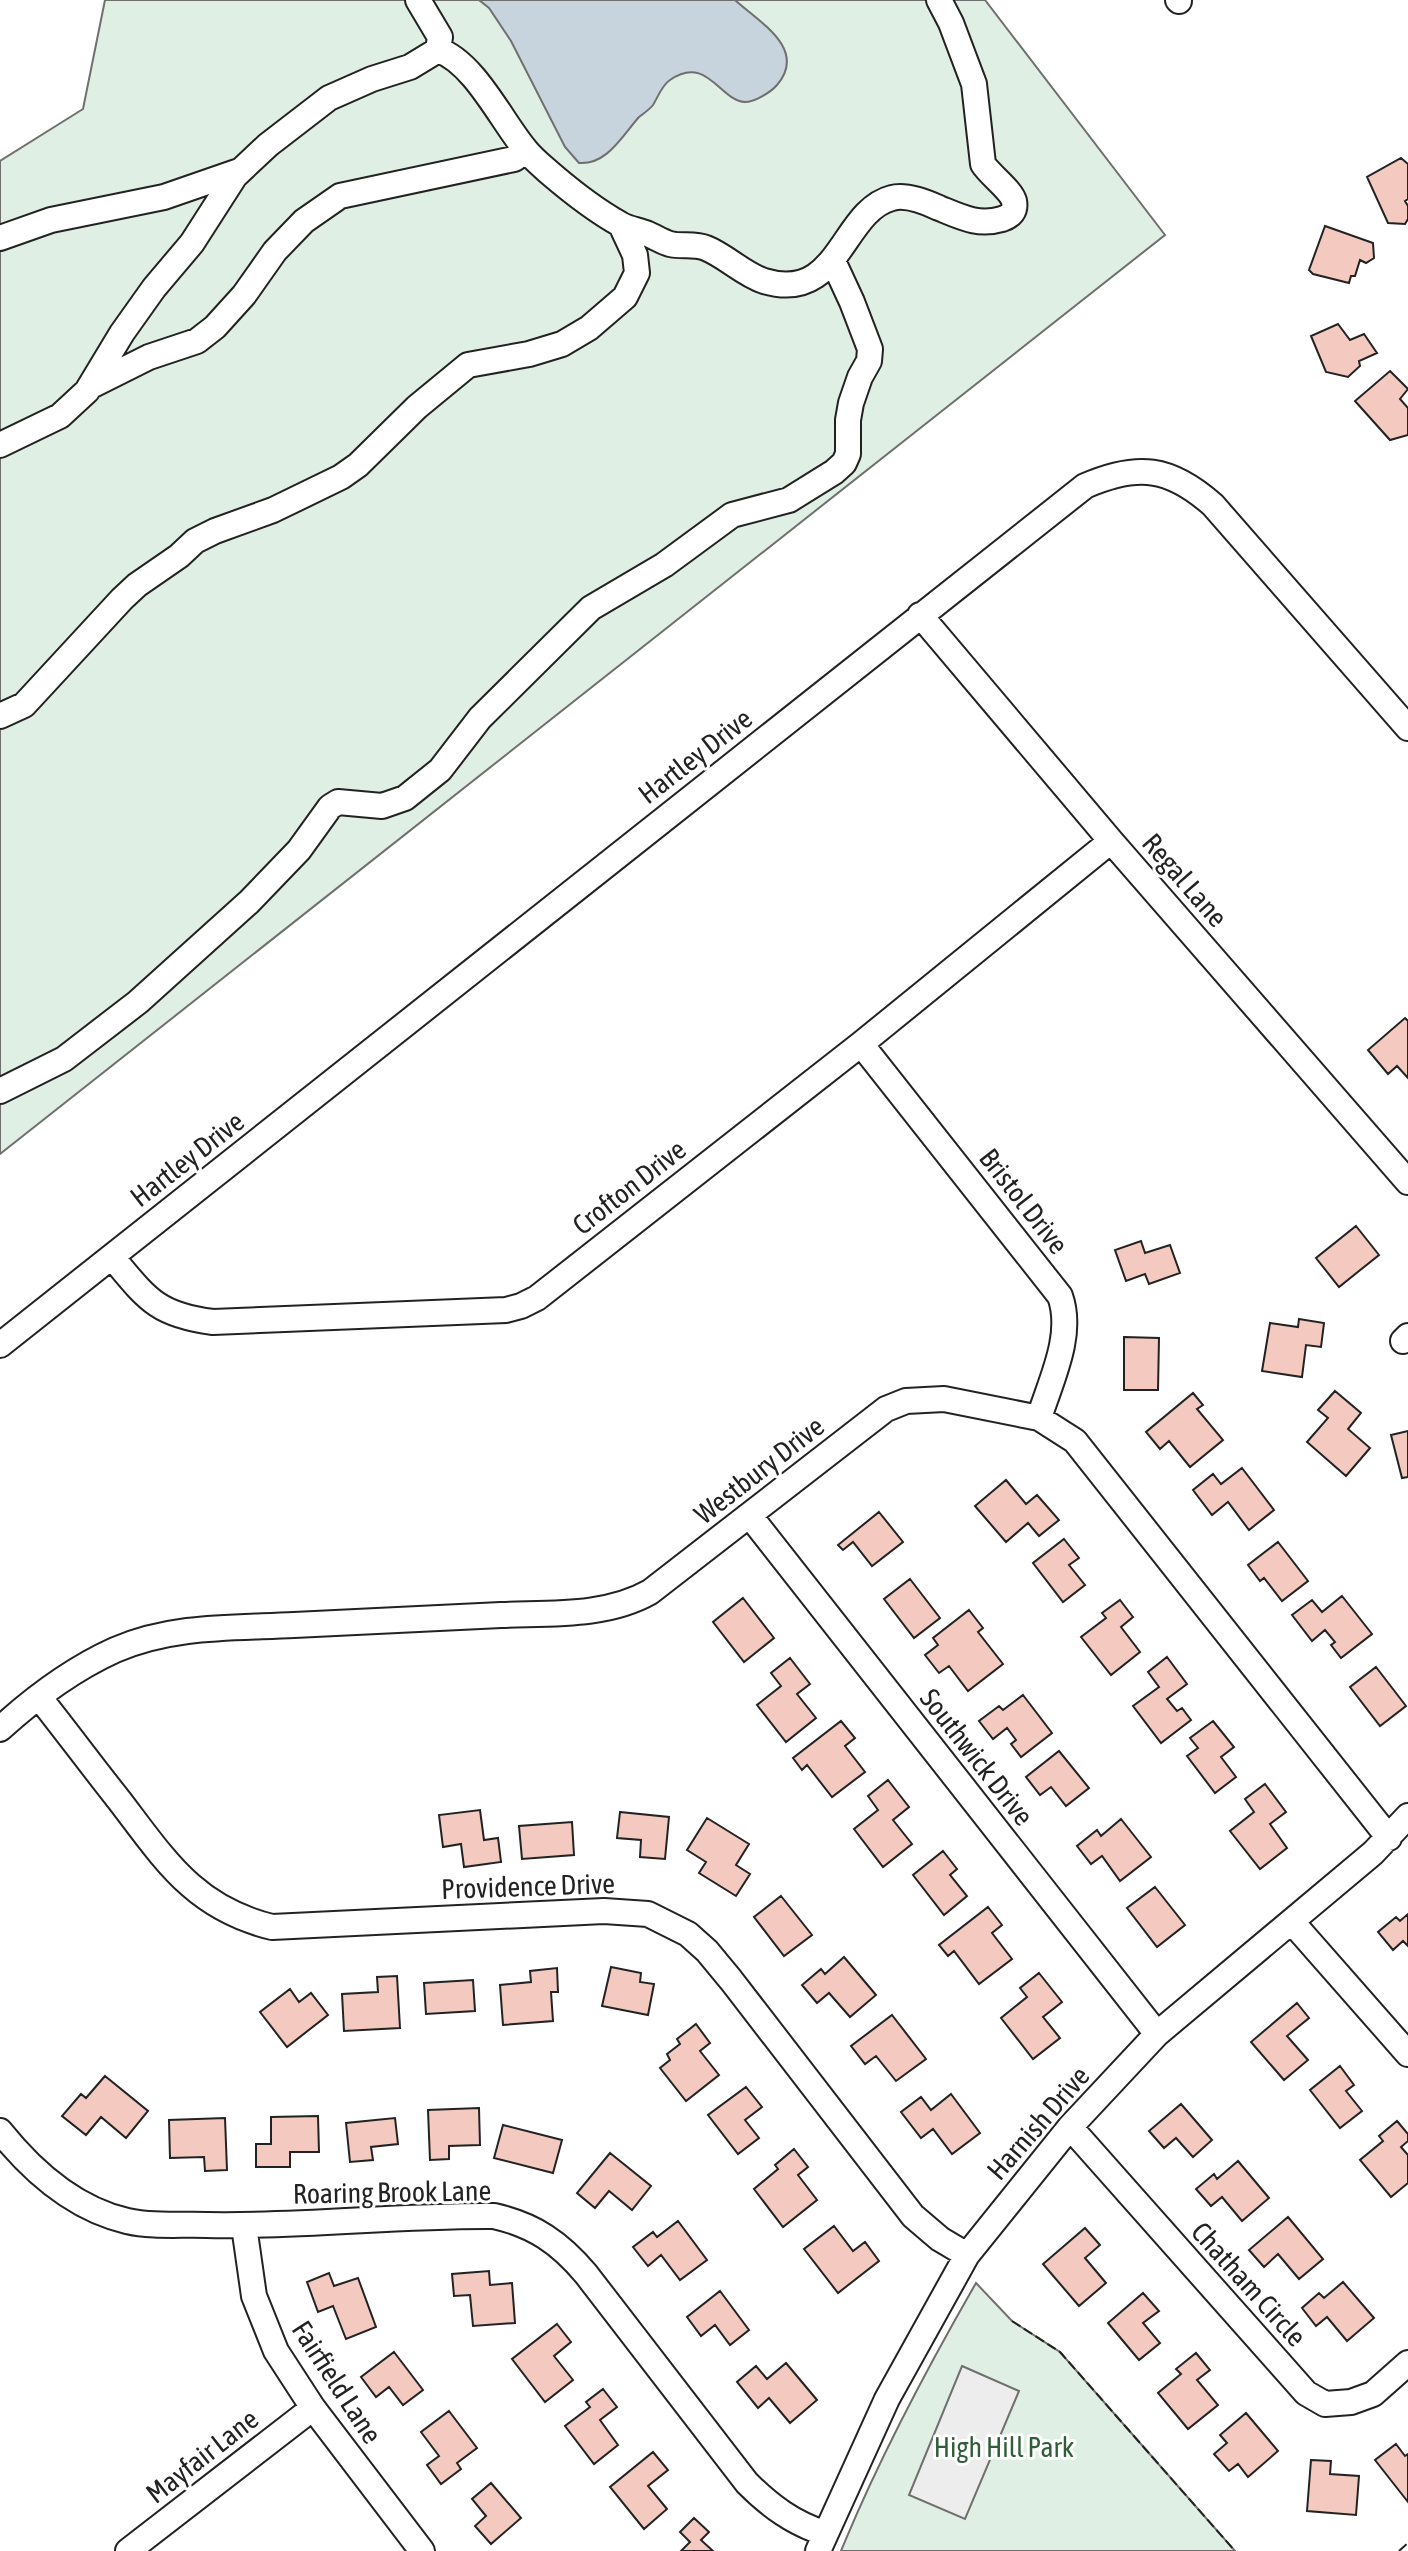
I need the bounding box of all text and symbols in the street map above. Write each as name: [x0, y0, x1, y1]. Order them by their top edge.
street label: Hartley Drive: [632, 702, 758, 810]
street label: Regal Lane: [1136, 827, 1234, 933]
street label: Hartley Drive: [124, 1105, 250, 1213]
street label: Crofton Drive: [566, 1133, 692, 1241]
street label: Bristol Drive: [973, 1142, 1075, 1260]
street label: Westbury Drive: [688, 1410, 830, 1530]
street label: Southwick Drive: [914, 1682, 1040, 1832]
street label: Providence Drive: [441, 1867, 615, 1905]
street label: Harnish Drive: [980, 2060, 1096, 2186]
street label: Roaring Brook Lane: [292, 2174, 492, 2210]
street label: Chatham Circle: [1185, 2216, 1313, 2352]
street label: Fairfield Lane: [286, 2315, 388, 2449]
street label: Mayfair Lane: [140, 2403, 264, 2509]
park label: High Hill Park: [934, 2431, 1074, 2463]

